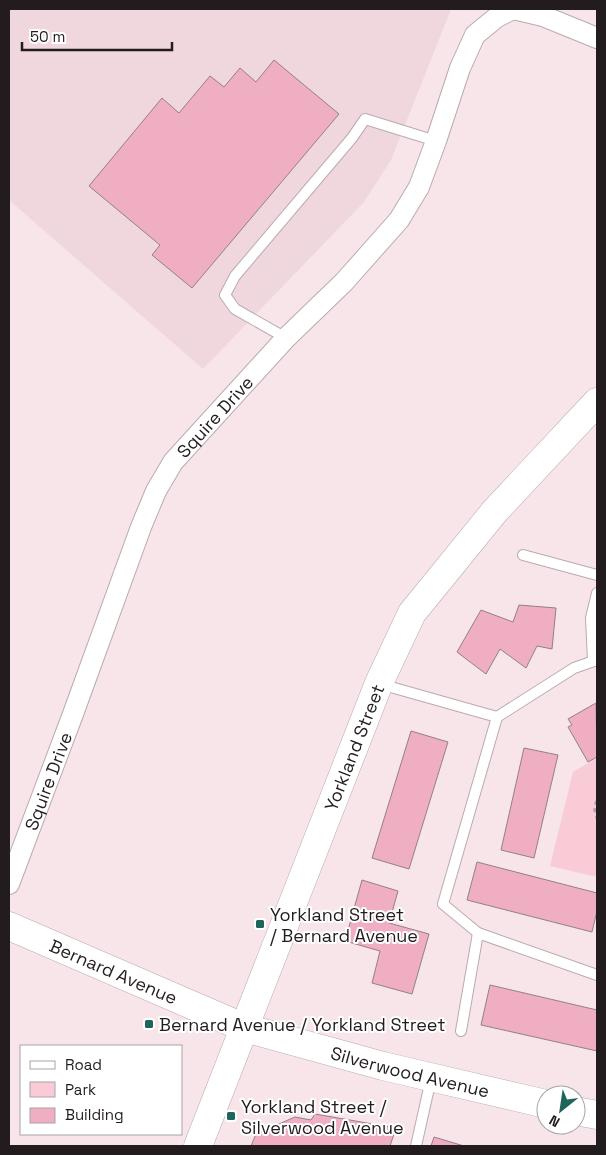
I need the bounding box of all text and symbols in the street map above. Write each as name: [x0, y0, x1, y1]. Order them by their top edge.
scale bar: [22, 20, 172, 52]
text: 50 m: [30, 27, 65, 46]
street label: Squire Drive: [171, 371, 258, 462]
street label: Yorkland Street: [319, 681, 389, 814]
street label: Squire Drive: [19, 729, 77, 833]
place label: Yorkland Street / Bernard Avenue: [270, 903, 418, 947]
marker: Yorkland Street / Bernard Avenue: [254, 918, 266, 930]
street label: Bernard Avenue: [46, 934, 181, 1009]
place label: Bernard Avenue / Yorkland Street: [159, 1013, 445, 1036]
marker: Bernard Avenue / Yorkland Street: [143, 1018, 155, 1030]
street label: Silverwood Avenue: [328, 1041, 492, 1102]
legend: [20, 1045, 182, 1135]
text: Road: [65, 1055, 102, 1074]
text: Park: [65, 1080, 96, 1099]
north arrow: [536, 1085, 586, 1135]
place label: Yorkland Street / Silverwood Avenue: [241, 1095, 404, 1139]
text: Building: [65, 1105, 124, 1124]
marker: Yorkland Street / Silverwood Avenue: [225, 1110, 237, 1122]
text: N: [546, 1111, 563, 1131]

